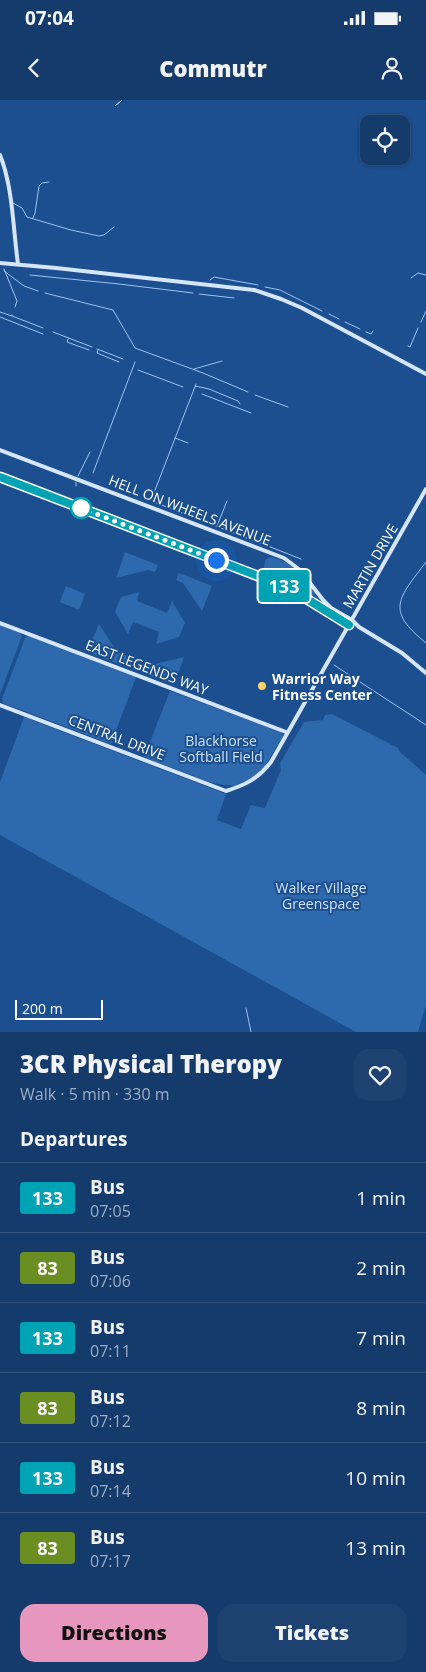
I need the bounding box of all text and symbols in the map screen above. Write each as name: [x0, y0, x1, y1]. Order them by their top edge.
text: 07:04: [25, 5, 74, 31]
text: Commutr: [159, 53, 267, 83]
icon: back: [20, 54, 48, 82]
icon: person: [378, 54, 406, 82]
map controls: [360, 115, 410, 165]
button: locate: [360, 115, 410, 165]
street label: HELL ON WHEELS AVENUE: [106, 470, 274, 550]
unlabelled marker: [70, 497, 92, 519]
street label: MARTIN DRIVE: [338, 520, 402, 612]
your location: [204, 548, 229, 573]
line badge: 133: [255, 570, 313, 602]
text: 133: [269, 574, 299, 598]
street label: EAST LEGENDS WAY: [83, 635, 211, 699]
place label: Warrior Way Fitness Center: [272, 669, 373, 704]
marker: Warrior Way Fitness Center: [256, 680, 268, 692]
street label: CENTRAL DRIVE: [66, 710, 168, 764]
park label: Blackhorse Softball Field: [179, 731, 263, 766]
park label: Walker Village Greenspace: [275, 878, 367, 913]
scale bar: [15, 997, 102, 1020]
text: 200 m: [22, 999, 63, 1018]
text: 3CR Physical Theropy: [20, 1047, 282, 1080]
button: heart: [354, 1049, 406, 1101]
text: Walk · 5 min · 330 m: [20, 1083, 170, 1105]
text: Departures: [20, 1126, 127, 1152]
text: Bus: [90, 1174, 125, 1200]
text: 1 min: [356, 1185, 406, 1211]
text: 133: [32, 1186, 63, 1210]
text: 07:05: [90, 1200, 131, 1222]
text: Bus: [90, 1244, 125, 1270]
text: 2 min: [356, 1255, 406, 1281]
text: 83: [37, 1256, 58, 1280]
text: 07:06: [90, 1270, 131, 1292]
text: Bus: [90, 1314, 125, 1340]
text: 7 min: [356, 1325, 406, 1351]
text: 133: [32, 1326, 63, 1350]
text: 07:11: [90, 1340, 131, 1362]
text: Bus: [90, 1384, 125, 1410]
text: 8 min: [356, 1395, 406, 1421]
text: 83: [37, 1396, 58, 1420]
text: 07:12: [90, 1410, 131, 1432]
text: Bus: [90, 1454, 125, 1480]
text: 10 min: [345, 1465, 406, 1491]
text: 133: [32, 1466, 63, 1490]
text: 07:14: [90, 1480, 131, 1502]
text: Bus: [90, 1524, 125, 1550]
text: 13 min: [345, 1535, 406, 1561]
text: 83: [37, 1536, 58, 1560]
text: 07:17: [90, 1550, 131, 1572]
button: Directions: [20, 1604, 208, 1662]
button: Tickets: [218, 1604, 406, 1662]

